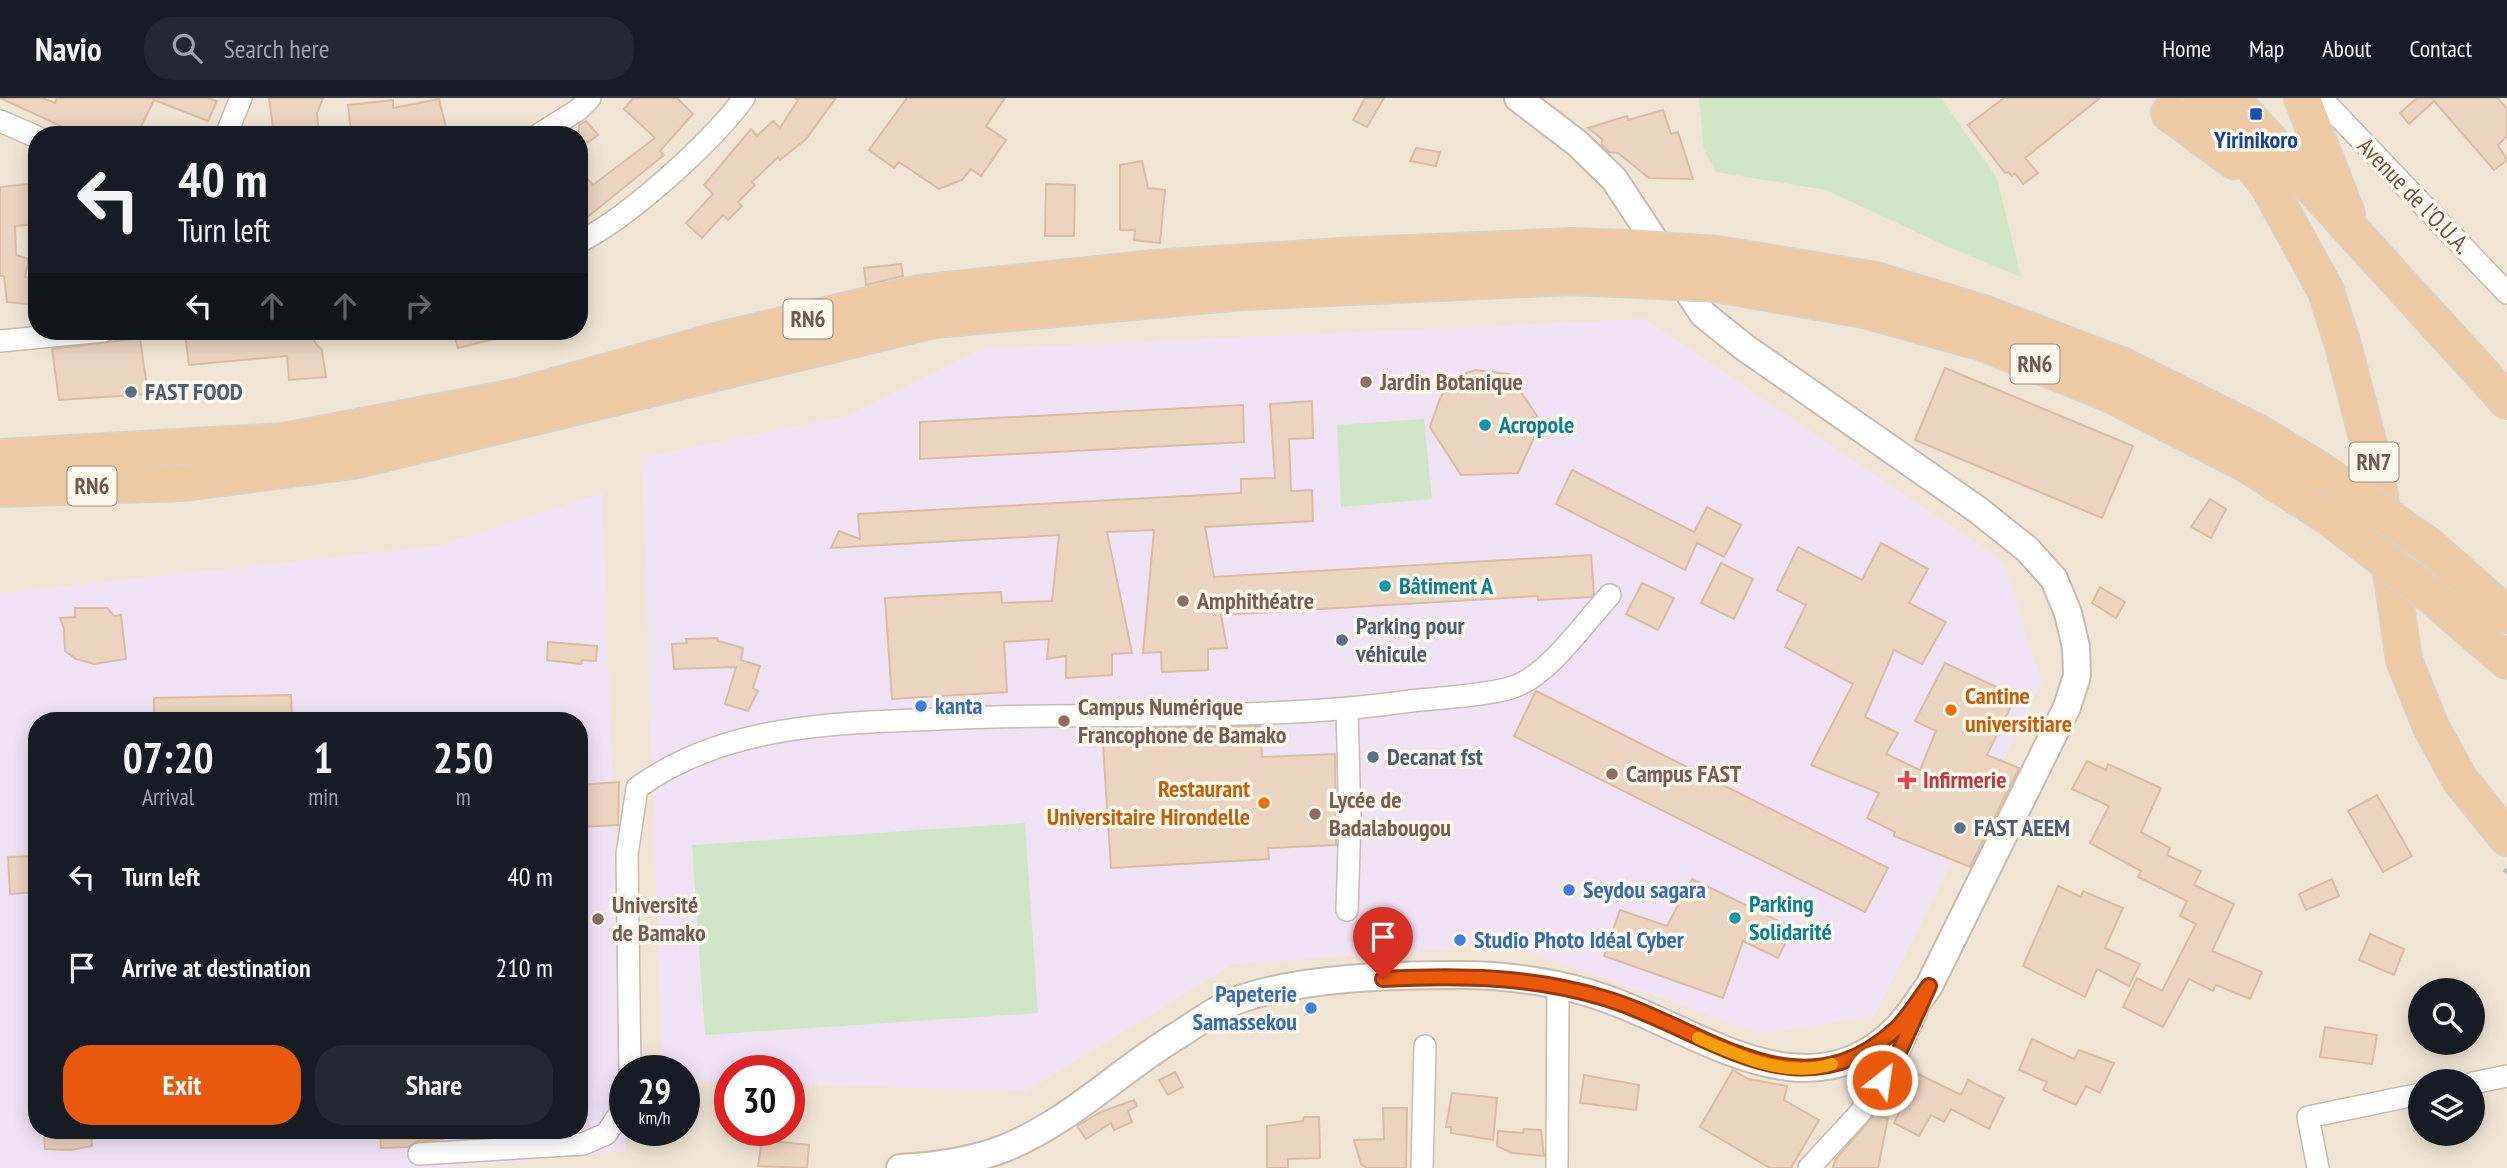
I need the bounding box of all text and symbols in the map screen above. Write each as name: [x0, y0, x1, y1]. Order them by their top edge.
search box: [144, 17, 634, 80]
text: Navio: [35, 27, 102, 70]
icon: search: [168, 29, 206, 67]
text: Search here: [224, 32, 329, 65]
text: Home: [2162, 33, 2211, 64]
text: Map: [2249, 33, 2284, 64]
text: About: [2322, 33, 2371, 64]
text: Contact: [2409, 33, 2472, 64]
marker: Yirinikoro: [2248, 106, 2264, 122]
place label: Yirinikoro: [2213, 124, 2298, 155]
street label: Avenue de l'O.U.A.: [2351, 131, 2478, 260]
text: 40 m: [178, 147, 267, 211]
icon: left: [63, 154, 154, 245]
text: Turn left: [178, 209, 270, 251]
icon: left: [180, 287, 218, 325]
icon: ahead: [253, 287, 291, 325]
icon: ahead: [326, 287, 364, 325]
icon: right: [399, 287, 437, 325]
road number: RN6: [784, 300, 832, 339]
road number: RN6: [2010, 344, 2060, 384]
place label: Jardin Botanique: [1379, 366, 1523, 397]
marker: Jardin Botanique: [1358, 374, 1374, 390]
place label: FAST FOOD: [145, 376, 243, 407]
marker: FAST FOOD: [123, 384, 139, 400]
place label: Acropole: [1498, 409, 1574, 440]
marker: Acropole: [1477, 417, 1493, 433]
road number: RN7: [2350, 442, 2398, 482]
road number: RN6: [68, 466, 116, 506]
place label: Bâtiment A: [1399, 570, 1494, 601]
marker: Bâtiment A: [1377, 578, 1393, 594]
place label: Amphithéatre: [1196, 585, 1314, 616]
marker: Amphithéatre: [1175, 593, 1191, 609]
place label: Parking pour véhicule: [1355, 610, 1466, 669]
marker: Parking pour véhicule: [1334, 632, 1350, 648]
place label: Cantine universitiare: [1965, 680, 2072, 739]
place label: kanta: [935, 690, 983, 721]
place label: Campus Numérique Francophone de Bamako: [1078, 691, 1287, 750]
marker: kanta: [913, 698, 929, 714]
marker: Cantine universitiare: [1943, 702, 1959, 718]
marker: Campus Numérique Francophone de Bamako: [1056, 713, 1072, 729]
text: 07:20: [123, 730, 214, 785]
text: 1: [313, 730, 333, 785]
text: 250: [433, 730, 493, 785]
place label: Decanat fst: [1387, 741, 1483, 772]
marker: Decanat fst: [1365, 749, 1381, 765]
place label: Campus FAST: [1626, 758, 1742, 789]
place label: Infirmerie: [1923, 764, 2006, 795]
marker: Campus FAST: [1604, 766, 1620, 782]
marker: Infirmerie: [1897, 770, 1917, 790]
place label: Restaurant Universitaire Hirondelle: [1047, 773, 1250, 832]
text: Arrival: [142, 782, 194, 811]
text: min: [308, 782, 338, 811]
text: m: [456, 782, 471, 811]
place label: Lycée de Badalabougou: [1329, 784, 1451, 843]
marker: Restaurant Universitaire Hirondelle: [1256, 795, 1272, 811]
marker: Lycée de Badalabougou: [1307, 806, 1323, 822]
place label: FAST AEEM: [1974, 812, 2070, 843]
marker: FAST AEEM: [1952, 820, 1968, 836]
icon: left: [63, 858, 101, 896]
text: Turn left: [122, 860, 200, 893]
text: 40 m: [507, 860, 553, 893]
place label: Seydou sagara: [1583, 874, 1706, 905]
marker: Seydou sagara: [1561, 882, 1577, 898]
place label: Parking Solidarité: [1749, 888, 1832, 947]
place label: Université de Bamako: [612, 889, 706, 948]
pin: [1353, 907, 1413, 979]
marker: Parking Solidarité: [1727, 910, 1743, 926]
marker: Université de Bamako: [590, 911, 606, 927]
icon: arrive: [1364, 918, 1402, 956]
place label: Studio Photo Idéal Cyber: [1474, 924, 1685, 955]
marker: Studio Photo Idéal Cyber: [1452, 932, 1468, 948]
icon: arrive: [63, 949, 101, 987]
text: Arrive at destination: [122, 951, 311, 984]
text: 210 m: [495, 951, 553, 984]
place label: Papeterie Samassekou: [1193, 978, 1297, 1037]
map controls: [2408, 978, 2485, 1146]
button: search: [2408, 978, 2485, 1055]
marker: Papeterie Samassekou: [1303, 1000, 1319, 1016]
position arrow: [1845, 1043, 1919, 1117]
button: Exit: [63, 1045, 301, 1125]
button: Share: [315, 1045, 553, 1125]
speed limit sign: 30: [714, 1055, 805, 1146]
text: 29: [638, 1068, 671, 1114]
button: layers: [2408, 1069, 2485, 1146]
text: km/h: [639, 1106, 670, 1129]

